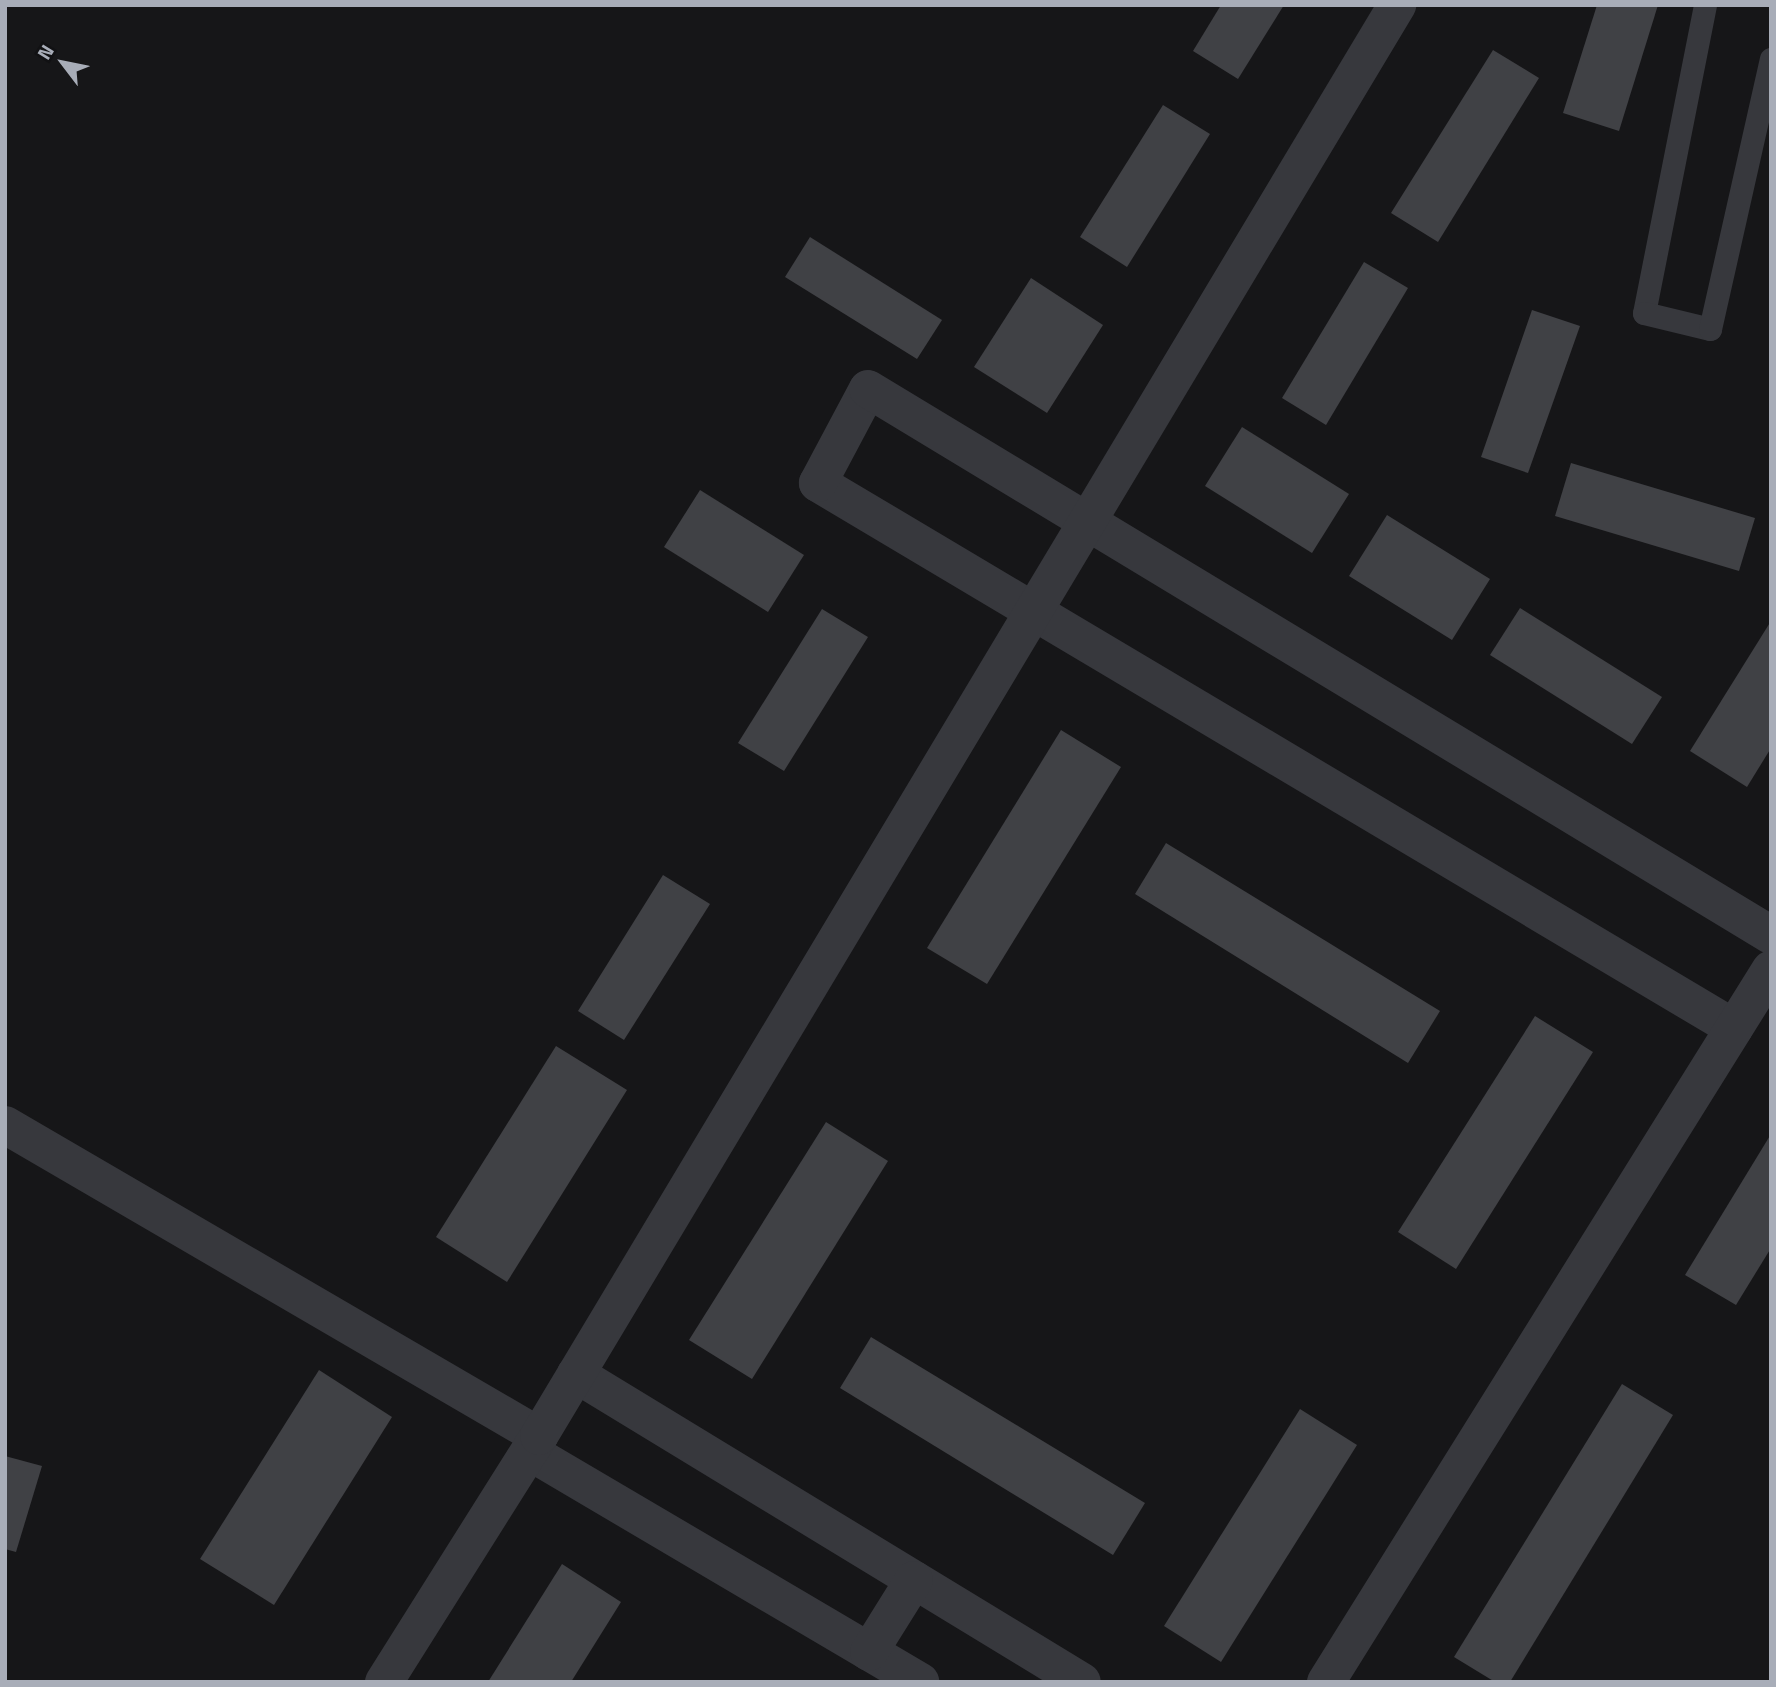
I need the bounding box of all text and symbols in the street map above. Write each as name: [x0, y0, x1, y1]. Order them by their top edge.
north arrow: [28, 28, 98, 98]
text: N: [29, 38, 61, 65]

